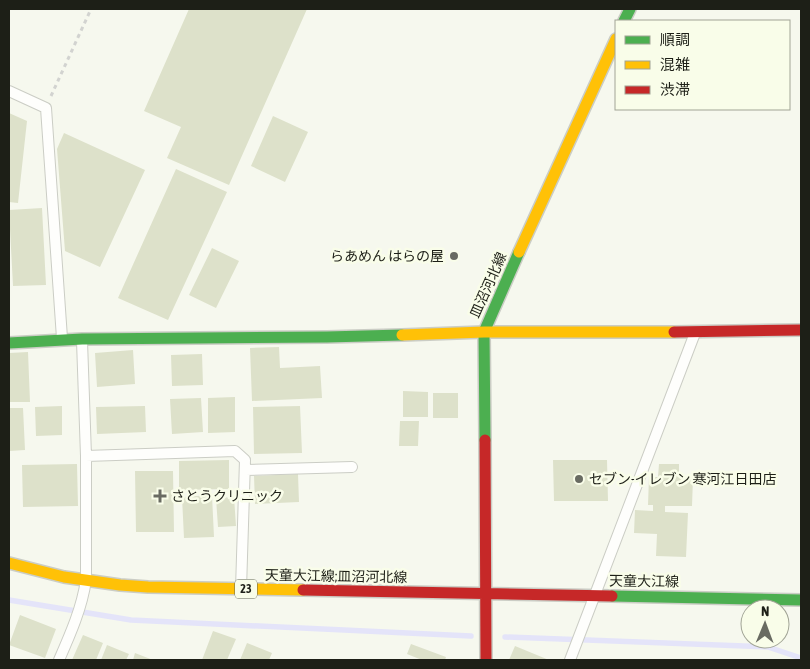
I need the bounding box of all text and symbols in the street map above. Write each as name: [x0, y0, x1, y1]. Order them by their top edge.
legend: [615, 20, 790, 110]
text: 順調: [660, 31, 690, 48]
text: 混雑: [660, 56, 690, 73]
text: 渋滞: [660, 81, 690, 98]
place label: らあめん はらの屋: [330, 248, 444, 264]
marker: らあめん はらの屋: [448, 250, 460, 262]
street label: 皿沼河北線: [466, 250, 510, 320]
place label: セブン-イレブン 寒河江日田店: [589, 471, 776, 487]
marker: セブン-イレブン 寒河江日田店: [573, 473, 585, 485]
place label: さとうクリニック: [171, 488, 283, 504]
marker: さとうクリニック: [153, 489, 167, 503]
street label: 天童大江線;皿沼河北線: [265, 567, 407, 585]
street label: 天童大江線: [609, 572, 679, 590]
road number: 23: [235, 580, 257, 598]
north arrow: [740, 599, 790, 649]
text: N: [761, 603, 769, 619]

